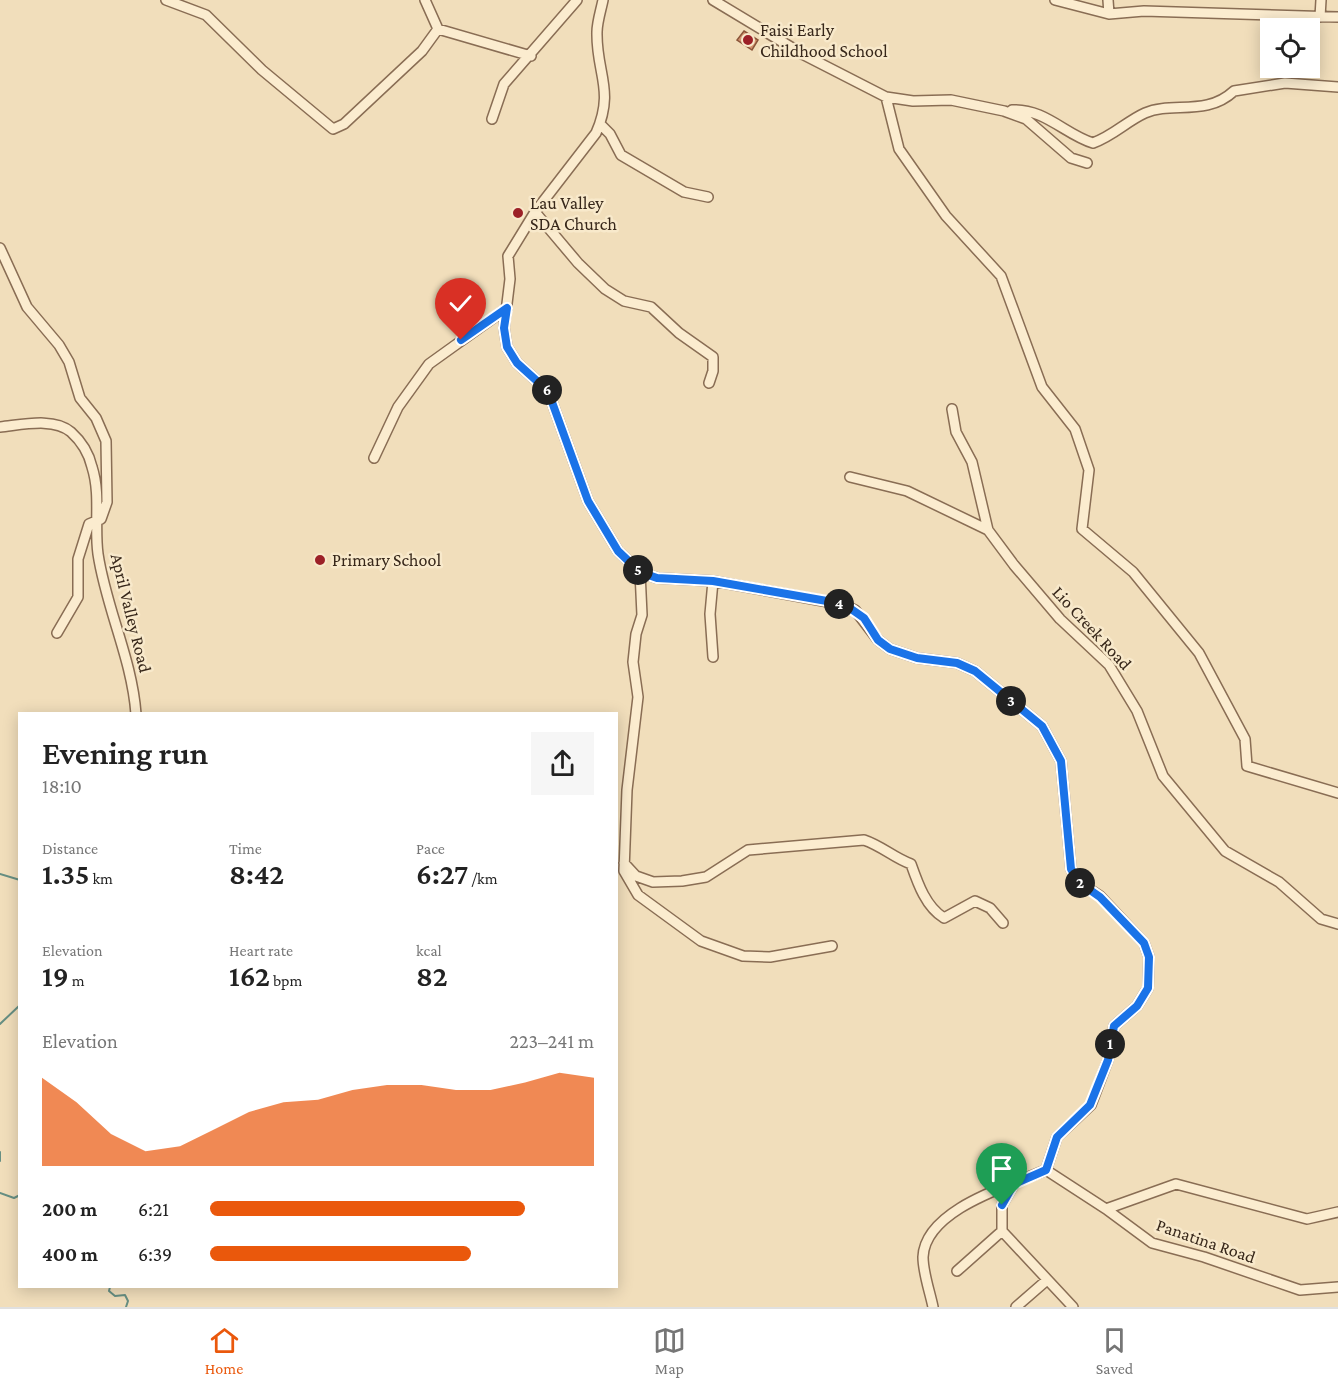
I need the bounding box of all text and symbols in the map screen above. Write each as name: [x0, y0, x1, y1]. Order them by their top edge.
map controls: [1260, 18, 1320, 78]
button: locate: [1260, 18, 1320, 78]
place label: Faisi Early Childhood School: [760, 20, 888, 61]
marker: Faisi Early Childhood School: [741, 33, 755, 47]
place label: Lau Valley SDA Church: [530, 193, 617, 234]
marker: Lau Valley SDA Church: [511, 206, 525, 220]
pin: [435, 278, 486, 340]
icon: check: [444, 287, 477, 320]
pin: 6: [532, 375, 562, 405]
text: 6: [543, 381, 551, 398]
place label: Primary School: [332, 550, 441, 570]
street label: April Valley Road: [107, 551, 156, 675]
marker: Primary School: [313, 553, 327, 567]
pin: 5: [623, 555, 653, 585]
text: 5: [634, 561, 642, 578]
street label: Lio Creek Road: [1048, 582, 1136, 674]
pin: 4: [824, 589, 854, 619]
text: 4: [835, 595, 843, 612]
pin: 3: [996, 686, 1026, 716]
text: 3: [1007, 692, 1015, 709]
button: share: [531, 732, 594, 795]
text: Evening run: [42, 734, 208, 771]
text: 18:10: [42, 775, 82, 797]
text: Distance: [42, 840, 98, 857]
text: Time: [229, 840, 262, 857]
text: Pace: [416, 840, 445, 857]
text: 1.35: [42, 857, 89, 890]
text: 8:42: [229, 857, 284, 890]
text: 6:27: [416, 857, 468, 890]
pin: 2: [1065, 868, 1095, 898]
text: km: [89, 870, 113, 887]
text: /km: [468, 870, 498, 887]
text: 2: [1076, 874, 1084, 891]
text: Elevation: [42, 942, 103, 959]
text: Heart rate: [229, 942, 293, 959]
text: kcal: [416, 942, 442, 959]
text: 19: [42, 959, 69, 992]
text: 162: [229, 959, 270, 992]
text: 82: [416, 959, 448, 992]
text: m: [69, 972, 85, 989]
text: bpm: [270, 972, 302, 989]
pin: 1: [1095, 1029, 1125, 1059]
text: Elevation: [42, 1030, 118, 1052]
text: 223–241 m: [510, 1030, 594, 1052]
text: 1: [1107, 1035, 1113, 1052]
pin: [976, 1143, 1027, 1205]
icon: arrive: [985, 1152, 1018, 1185]
text: 200 m: [42, 1198, 97, 1220]
text: 6:21: [138, 1198, 169, 1220]
street label: Panatina Road: [1154, 1215, 1259, 1267]
text: 400 m: [42, 1243, 98, 1265]
text: 6:39: [138, 1243, 172, 1265]
tab: Home: [205, 1324, 243, 1377]
tab: Map: [653, 1324, 686, 1377]
tab: Saved: [1096, 1324, 1133, 1377]

